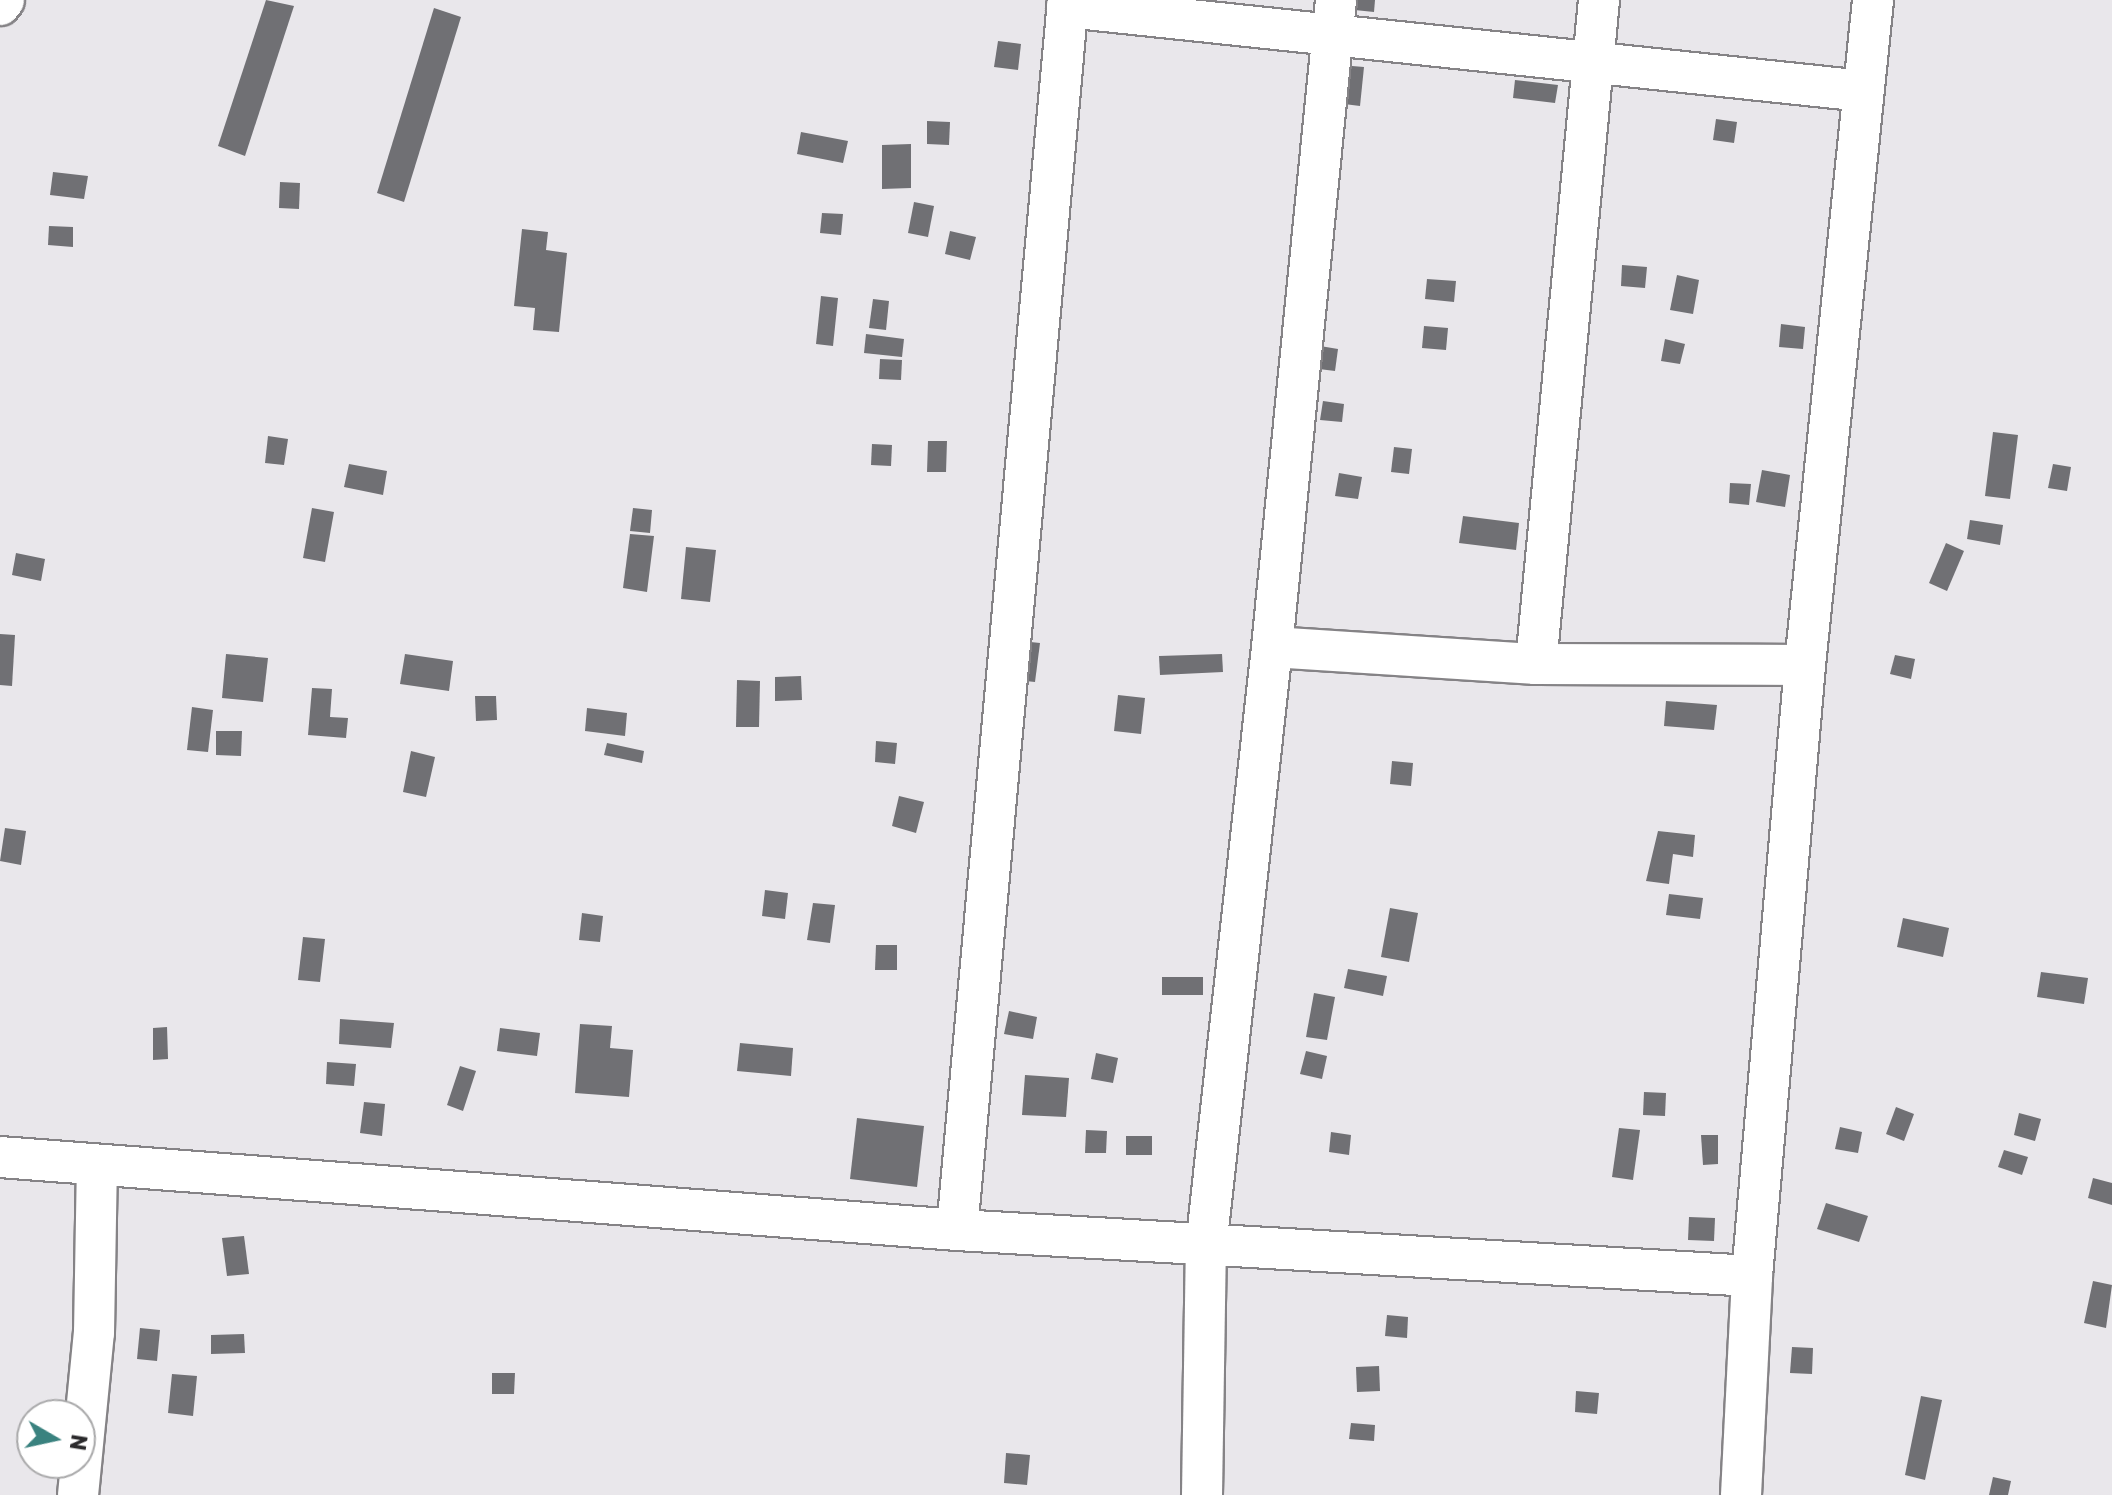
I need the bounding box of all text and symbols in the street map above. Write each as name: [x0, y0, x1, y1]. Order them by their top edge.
north arrow: [16, 1399, 96, 1479]
text: N: [64, 1433, 93, 1452]

